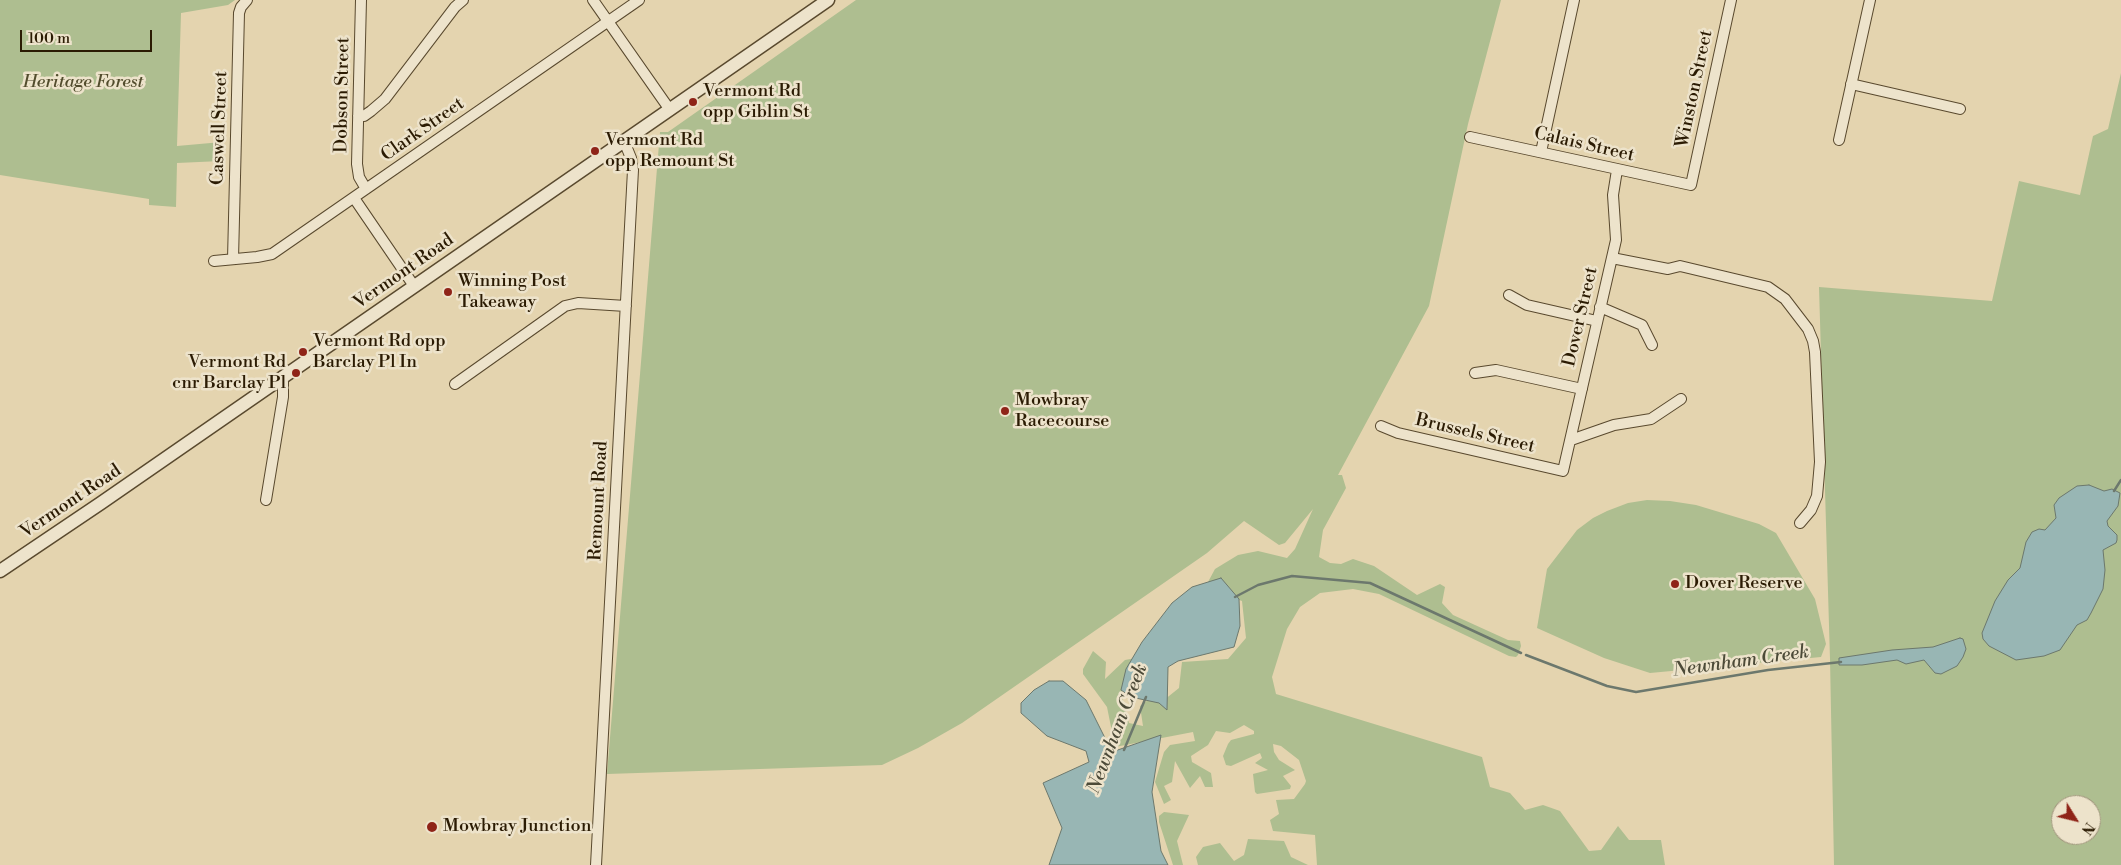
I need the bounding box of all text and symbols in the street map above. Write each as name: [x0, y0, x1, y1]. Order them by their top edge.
scale bar: [22, 20, 155, 52]
street label: Winston Street: [1672, 28, 1718, 150]
text: 100 m: [28, 29, 70, 48]
street label: Dobson Street: [331, 37, 355, 153]
street label: Caswell Street: [207, 70, 233, 186]
park label: Heritage Forest: [23, 72, 143, 94]
place label: Vermont Rd opp Giblin St: [703, 81, 810, 124]
street label: Clark Street: [377, 94, 469, 166]
marker: Vermont Rd opp Giblin St: [687, 96, 699, 108]
street label: Calais Street: [1532, 123, 1636, 167]
place label: Vermont Rd opp Remount St: [605, 130, 735, 172]
marker: Vermont Rd opp Remount St: [589, 145, 601, 157]
street label: Vermont Road: [350, 230, 458, 314]
street label: Dover Street: [1559, 265, 1603, 369]
place label: Winning Post Takeaway: [458, 271, 566, 314]
marker: Winning Post Takeaway: [442, 286, 454, 298]
place label: Vermont Rd opp Barclay Pl In: [313, 331, 446, 374]
marker: Vermont Rd opp Barclay Pl In: [297, 346, 309, 358]
place label: Vermont Rd cnr Barclay Pl: [172, 352, 286, 394]
marker: Vermont Rd cnr Barclay Pl: [290, 367, 302, 379]
place label: Mowbray Racecourse: [1015, 390, 1109, 432]
marker: Mowbray Racecourse: [999, 405, 1011, 417]
street label: Brussels Street: [1413, 410, 1537, 458]
street label: Remount Road: [585, 440, 613, 562]
street label: Vermont Road: [16, 460, 126, 544]
place label: Dover Reserve: [1685, 573, 1803, 595]
marker: Dover Reserve: [1669, 578, 1681, 590]
water label: Newnham Creek: [1671, 641, 1811, 683]
water label: Newnham Creek: [1083, 661, 1153, 797]
north arrow: [2051, 795, 2101, 845]
place label: Mowbray Junction: [443, 816, 591, 838]
text: N: [2077, 818, 2098, 838]
marker: Mowbray Junction: [425, 820, 439, 834]

